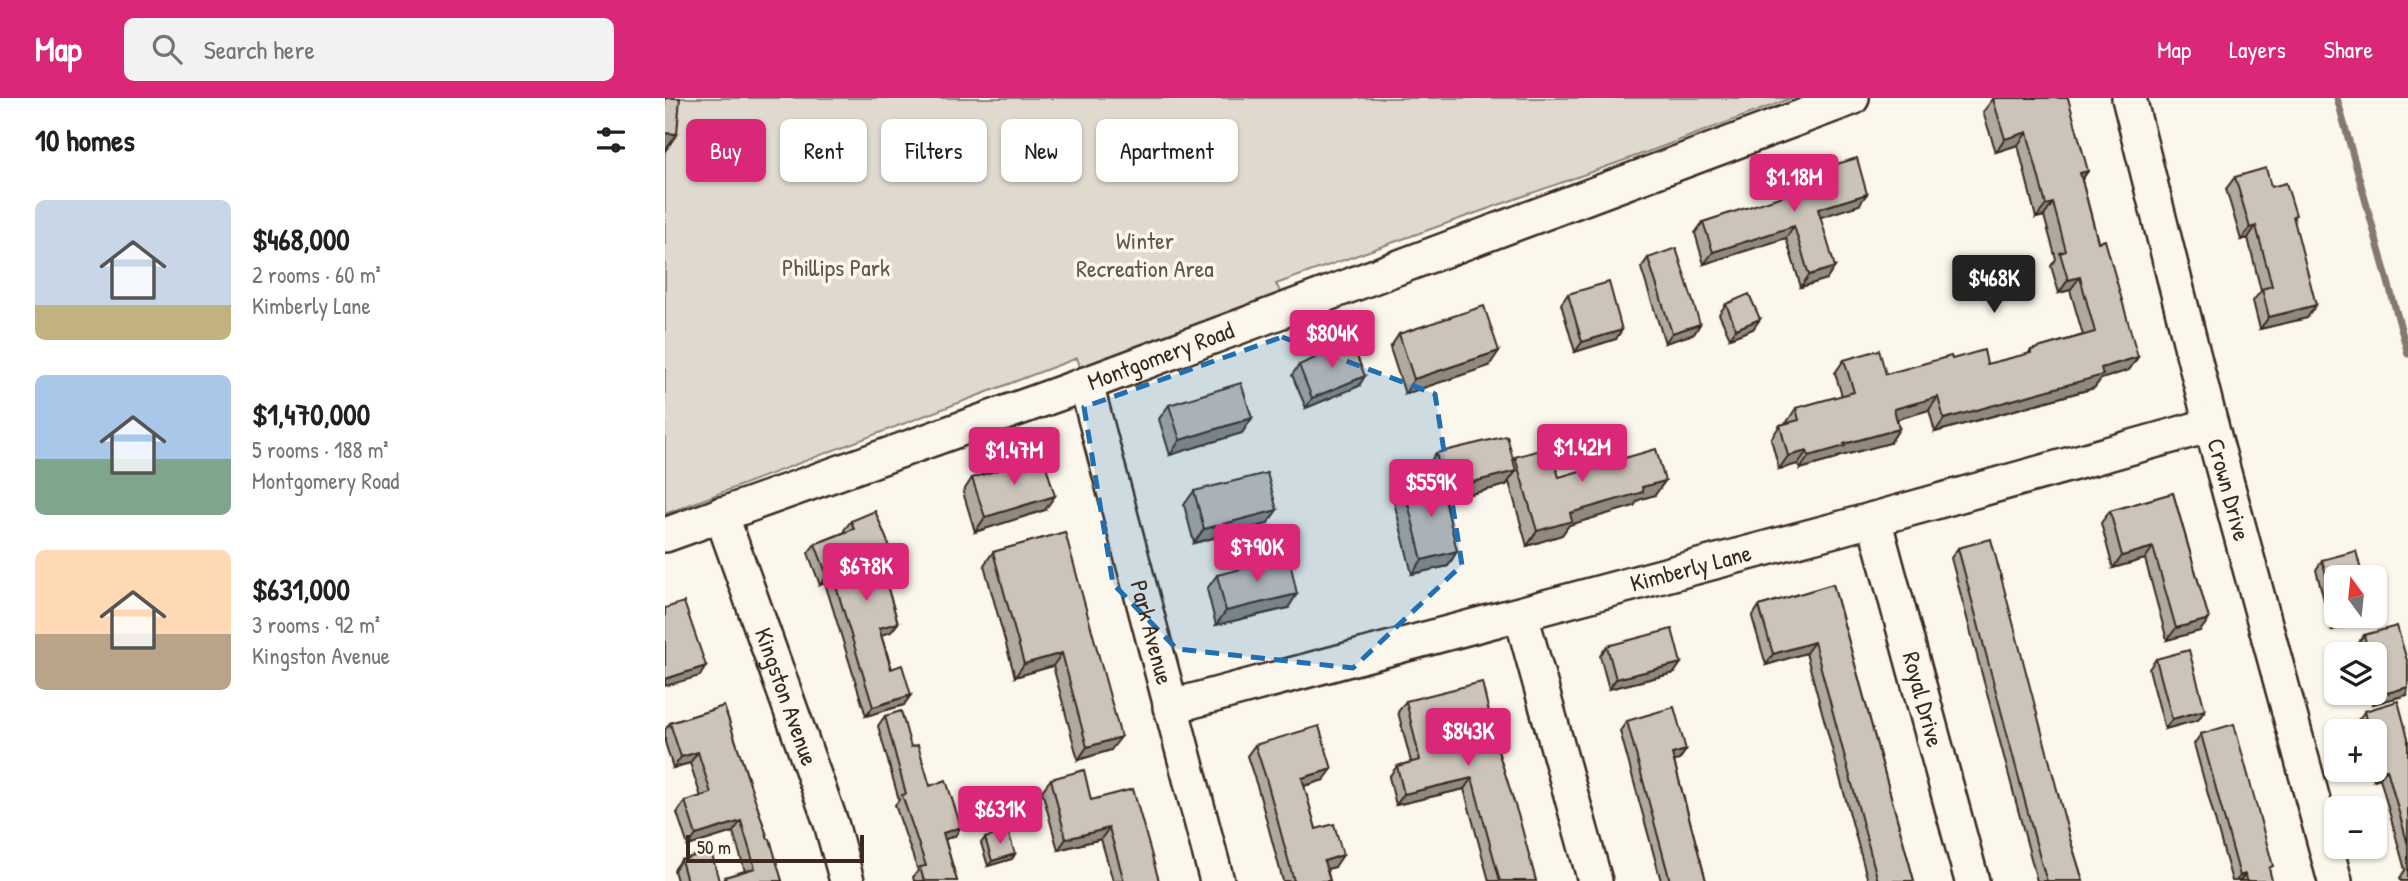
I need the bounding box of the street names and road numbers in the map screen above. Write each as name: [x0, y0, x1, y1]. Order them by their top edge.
street label: Montgomery Road: [1083, 313, 1238, 397]
street label: Crown Drive: [2200, 434, 2259, 544]
street label: Kimberly Lane: [1627, 536, 1755, 599]
street label: Park Avenue: [1123, 577, 1182, 688]
street label: Kingston Avenue: [748, 623, 826, 770]
street label: Royal Drive: [1896, 648, 1952, 751]

